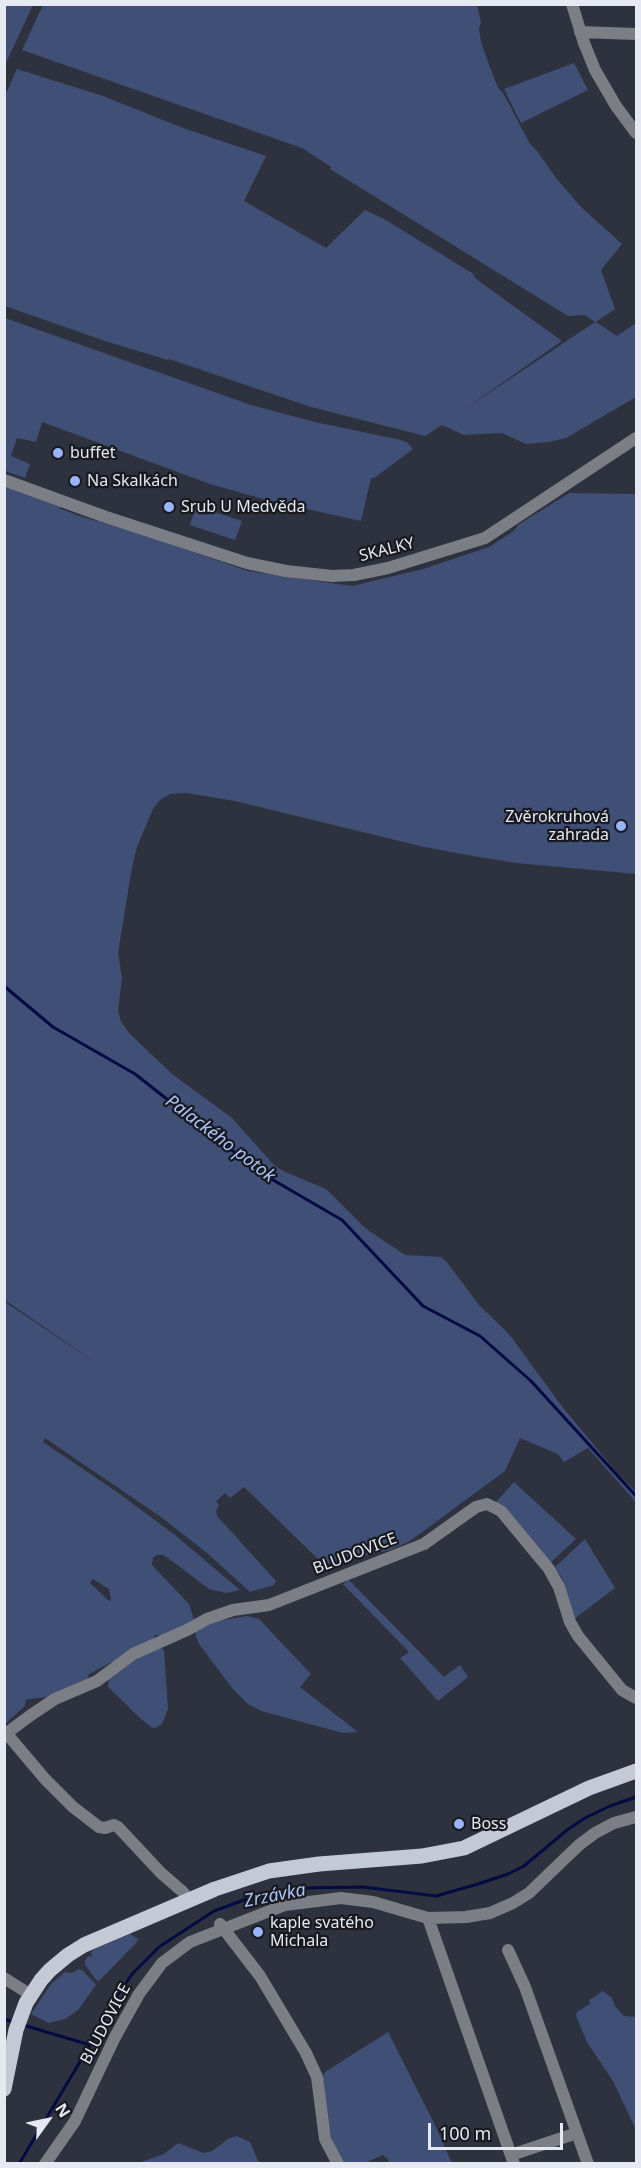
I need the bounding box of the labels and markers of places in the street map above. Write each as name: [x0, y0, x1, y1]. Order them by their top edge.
place label: buffet: [70, 443, 116, 463]
marker: buffet: [51, 446, 65, 460]
place label: Na Skalkách: [87, 471, 178, 491]
marker: Na Skalkách: [68, 474, 82, 488]
place label: Srub U Medvěda: [181, 497, 305, 517]
marker: Srub U Medvěda: [162, 500, 176, 514]
place label: Zvěrokruhová zahrada: [505, 807, 609, 845]
marker: Zvěrokruhová zahrada: [614, 819, 628, 833]
place label: Boss: [471, 1814, 506, 1834]
marker: Boss: [452, 1817, 466, 1831]
place label: kaple svatého Michala: [270, 1913, 374, 1951]
marker: kaple svatého Michala: [251, 1925, 265, 1939]

